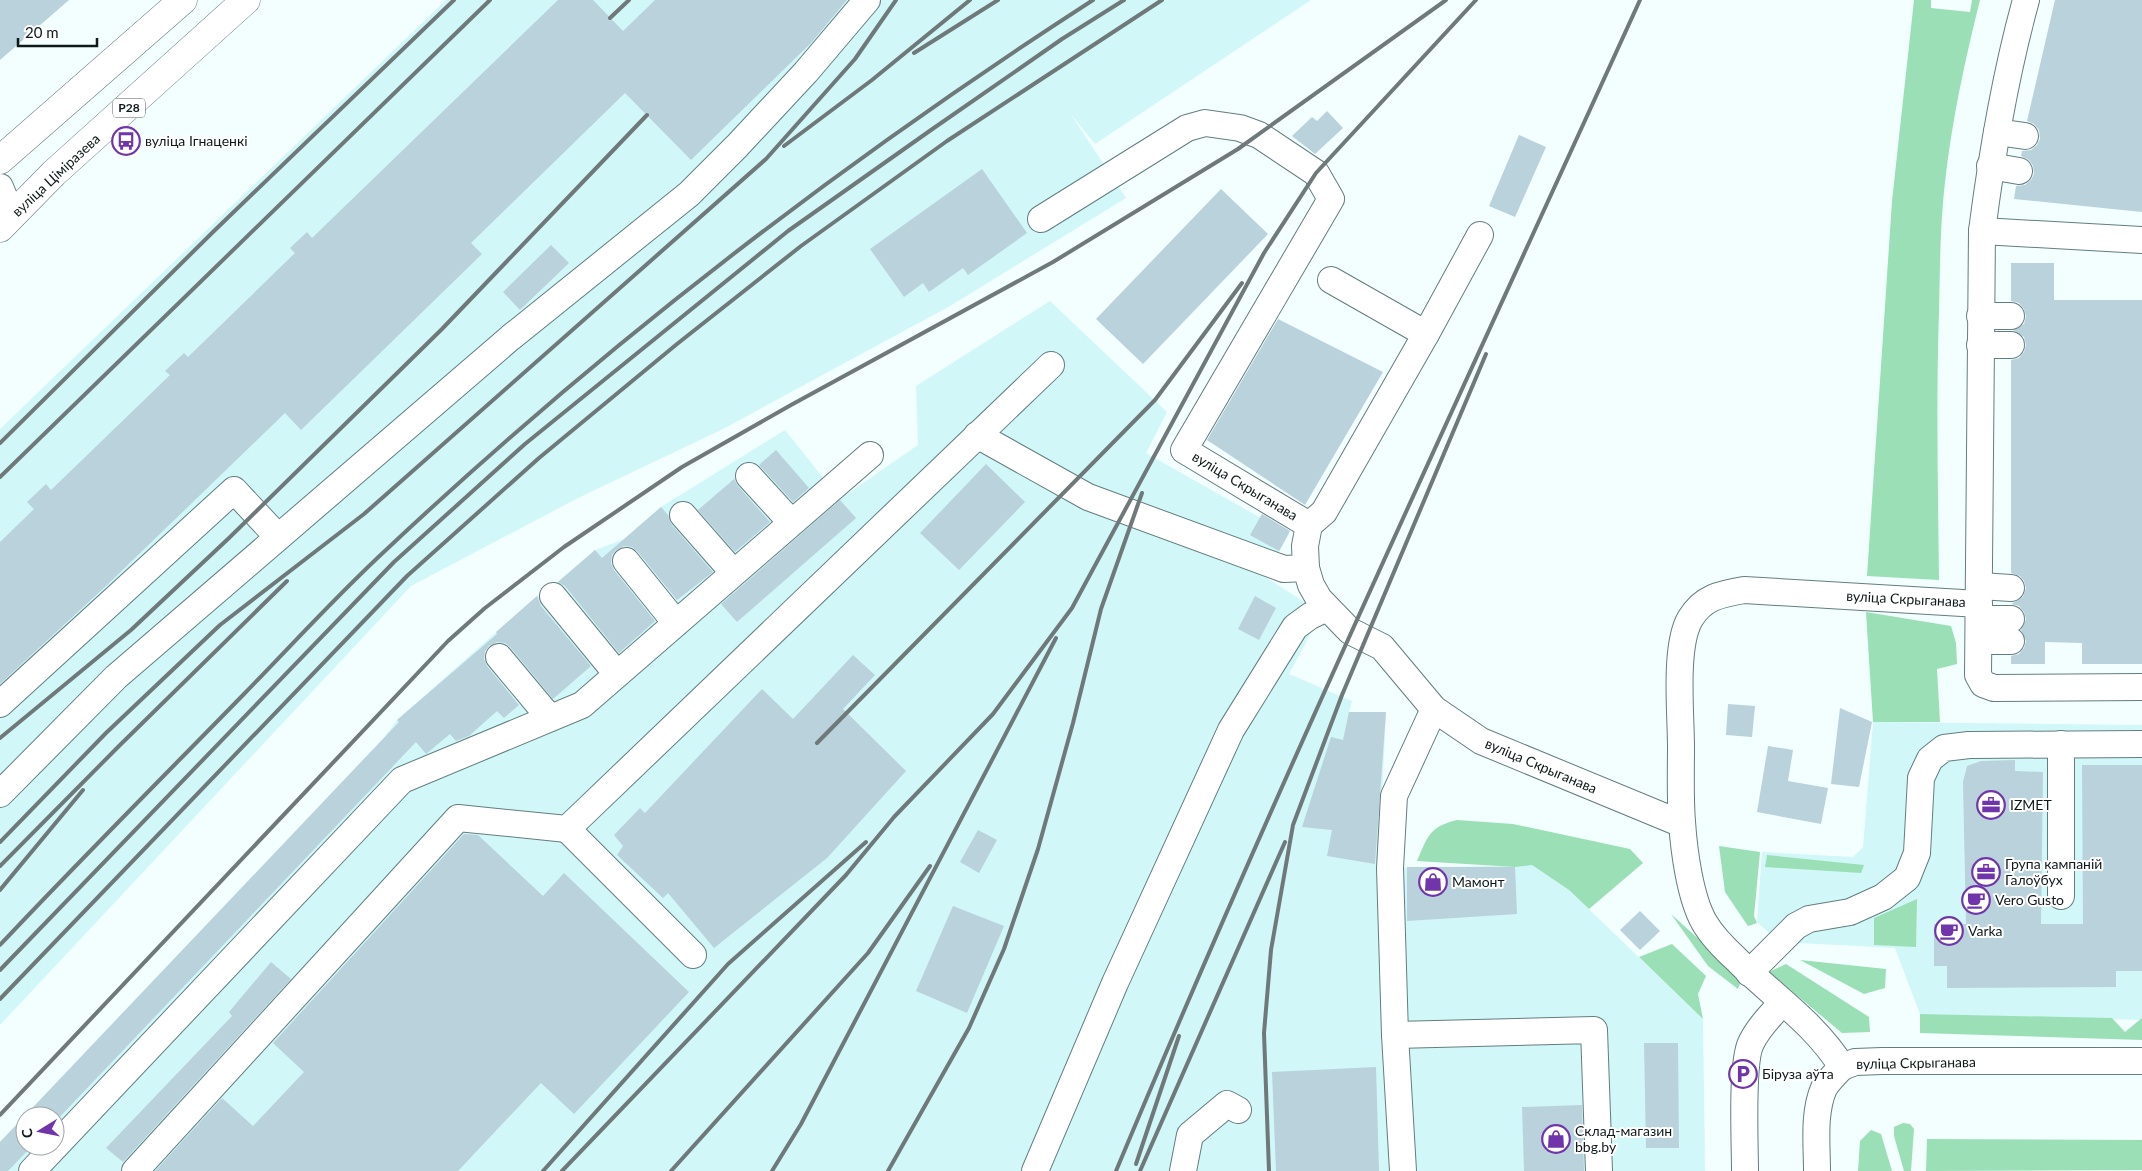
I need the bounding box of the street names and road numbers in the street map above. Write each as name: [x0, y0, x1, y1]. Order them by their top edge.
road number: Р28: [113, 99, 145, 118]
street label: вуліца Ціміразева: [8, 130, 103, 220]
street label: вуліца Скрыганава: [1190, 447, 1301, 524]
street label: вуліца Скрыганава: [1846, 587, 1966, 610]
street label: вуліца Скрыганава: [1483, 734, 1600, 797]
street label: вуліца Скрыганава: [1856, 1053, 1976, 1072]

